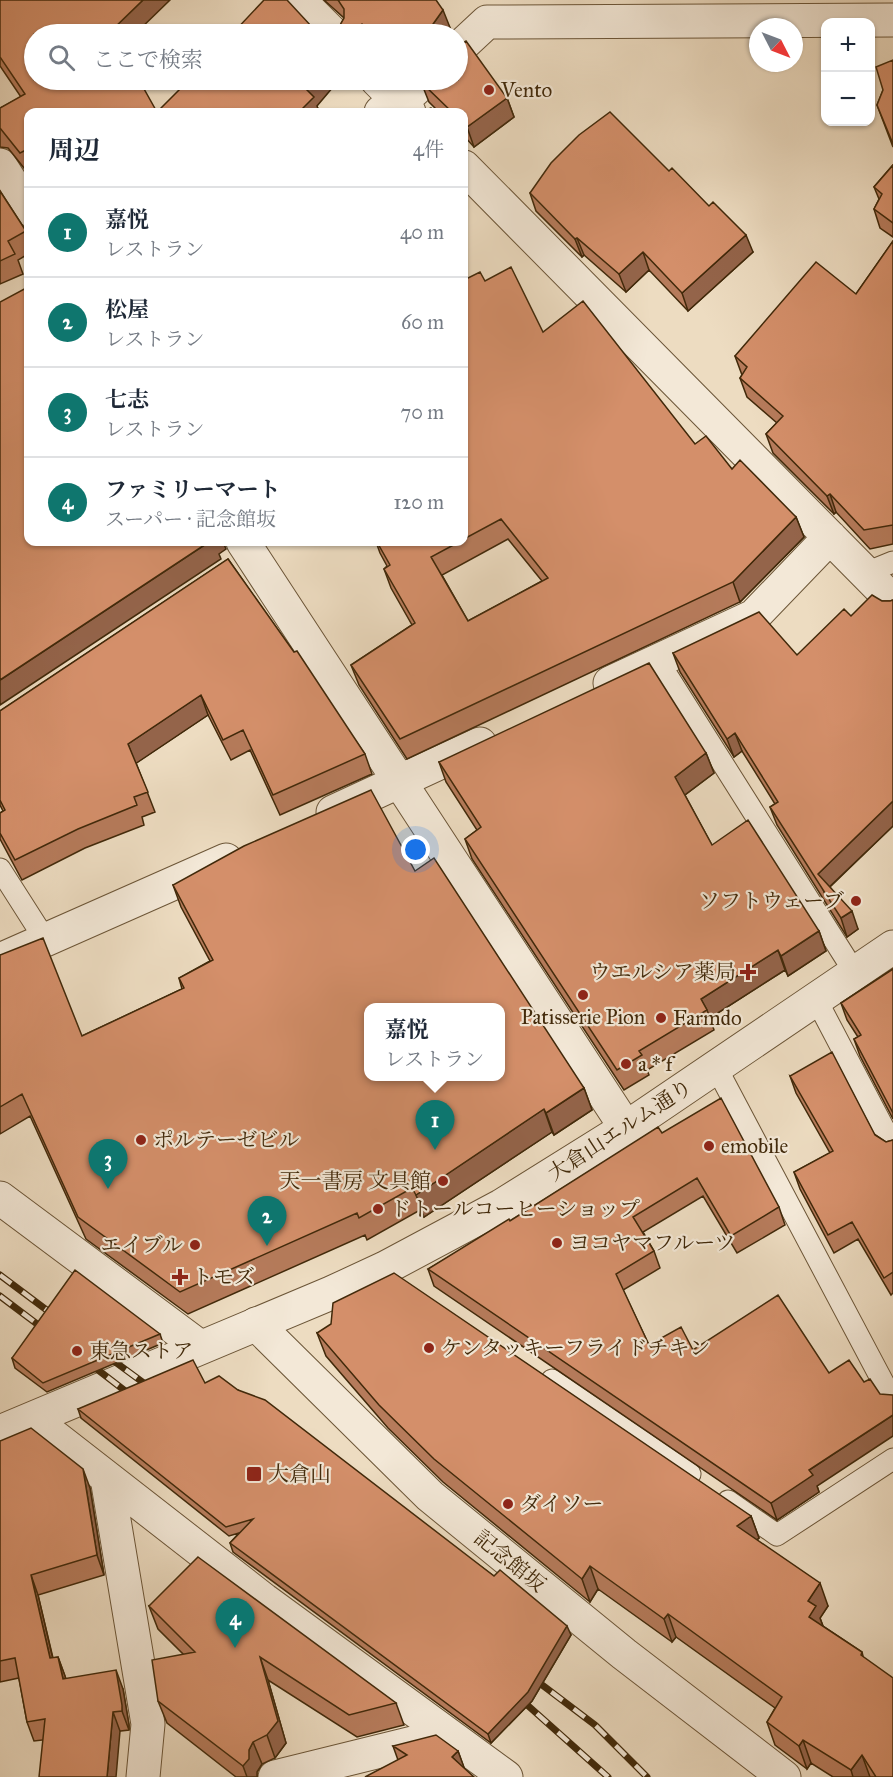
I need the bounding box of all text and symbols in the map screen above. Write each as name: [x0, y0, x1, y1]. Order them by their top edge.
north arrow: [749, 18, 803, 72]
map controls: [821, 18, 875, 126]
button: +: [821, 18, 875, 72]
search box: [24, 24, 468, 90]
icon: search: [45, 41, 78, 74]
text: ここで検索: [93, 46, 203, 73]
button: −: [821, 72, 875, 126]
place label: Vento: [500, 77, 553, 103]
marker: Vento: [482, 83, 496, 97]
text: 周辺: [48, 134, 100, 166]
text: 4件: [413, 137, 444, 161]
text: 嘉悦: [105, 206, 149, 233]
text: 1: [64, 220, 71, 244]
text: 40 m: [400, 220, 444, 244]
text: レストラン: [105, 237, 204, 261]
text: 松屋: [105, 296, 149, 323]
text: 2: [63, 310, 72, 334]
text: 60 m: [401, 310, 444, 334]
text: レストラン: [105, 327, 204, 351]
text: 七志: [105, 386, 149, 413]
text: 3: [64, 400, 72, 424]
text: 70 m: [401, 400, 444, 424]
text: レストラン: [105, 417, 204, 441]
text: ファミリーマート: [105, 476, 281, 503]
text: 4: [62, 490, 73, 514]
text: 120 m: [393, 490, 444, 514]
text: スーパー · 記念館坂: [105, 507, 276, 531]
your location: [401, 835, 430, 864]
place label: ソフトウェーブ: [699, 888, 844, 914]
marker: ソフトウェーブ: [849, 894, 863, 908]
place label: ウエルシア薬局: [590, 959, 736, 985]
marker: ウエルシア薬局: [741, 965, 755, 979]
marker: Patisserie Pion: [576, 988, 590, 1002]
popup: [364, 1003, 505, 1081]
place label: Patisserie Pion: [521, 1004, 645, 1030]
place label: Farmdo: [673, 1005, 742, 1031]
marker: Farmdo: [654, 1011, 668, 1025]
text: 嘉悦: [385, 1016, 429, 1043]
text: レストラン: [385, 1047, 484, 1071]
place label: a * f: [638, 1051, 675, 1077]
marker: a * f: [619, 1057, 633, 1071]
street label: 大倉山エルム通り: [543, 1074, 697, 1186]
pin: 1: [416, 1100, 454, 1150]
place label: ポルテーゼビル: [153, 1127, 300, 1153]
marker: ポルテーゼビル: [134, 1133, 148, 1147]
place label: emobile: [721, 1133, 789, 1159]
marker: emobile: [702, 1139, 716, 1153]
pin: 3: [88, 1140, 128, 1189]
place label: 天一書房 文具館: [279, 1168, 431, 1194]
marker: 天一書房 文具館: [436, 1174, 450, 1188]
pin: 2: [248, 1196, 286, 1246]
place label: ドトールコーヒーショップ: [390, 1196, 640, 1222]
marker: ドトールコーヒーショップ: [371, 1202, 385, 1216]
place label: ヨコヤマフルーツ: [569, 1230, 735, 1256]
place label: エイブル: [100, 1232, 183, 1258]
marker: ヨコヤマフルーツ: [550, 1236, 564, 1250]
marker: エイブル: [188, 1238, 202, 1252]
place label: トモズ: [192, 1264, 255, 1290]
marker: トモズ: [173, 1270, 187, 1284]
place label: ケンタッキーフライドチキン: [441, 1335, 710, 1361]
place label: 東急ストア: [89, 1338, 193, 1364]
marker: ケンタッキーフライドチキン: [422, 1341, 436, 1355]
marker: 東急ストア: [70, 1344, 84, 1358]
place label: 大倉山: [268, 1461, 331, 1487]
marker: 大倉山: [245, 1465, 263, 1483]
place label: ダイソー: [520, 1491, 604, 1517]
marker: ダイソー: [501, 1497, 515, 1511]
street label: 記念館坂: [469, 1524, 551, 1598]
pin: 4: [216, 1598, 254, 1648]

